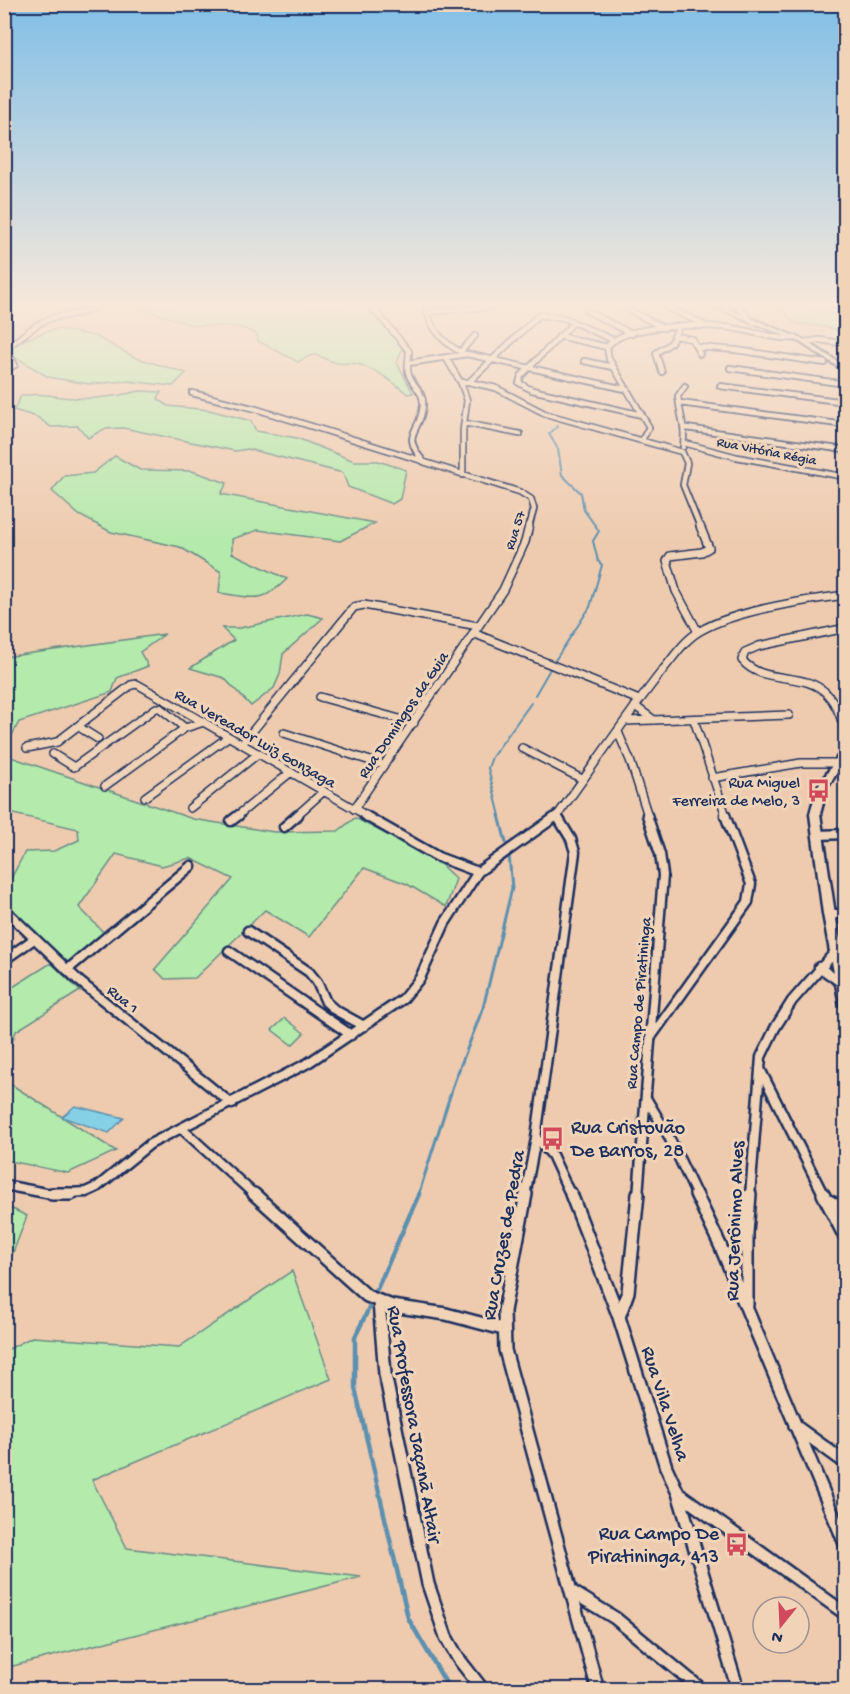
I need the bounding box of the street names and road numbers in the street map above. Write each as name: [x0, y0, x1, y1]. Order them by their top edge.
street label: Rua Vitória Régia: [715, 434, 819, 471]
street label: Rua 57: [502, 509, 531, 552]
street label: Rua Domingos da Guia: [355, 648, 455, 783]
street label: Rua Vereador Luiz Gonzaga: [170, 686, 339, 795]
street label: Rua Campo de Piratininga: [624, 916, 658, 1090]
street label: Rua 1: [102, 982, 141, 1019]
street label: Rua Jerônimo Alves: [722, 1140, 751, 1301]
street label: Rua Cruzes de Pedra: [479, 1148, 532, 1322]
street label: Rua Professora Jaçanã Altair: [380, 1304, 445, 1547]
street label: Rua Vila Velha: [634, 1344, 693, 1465]

